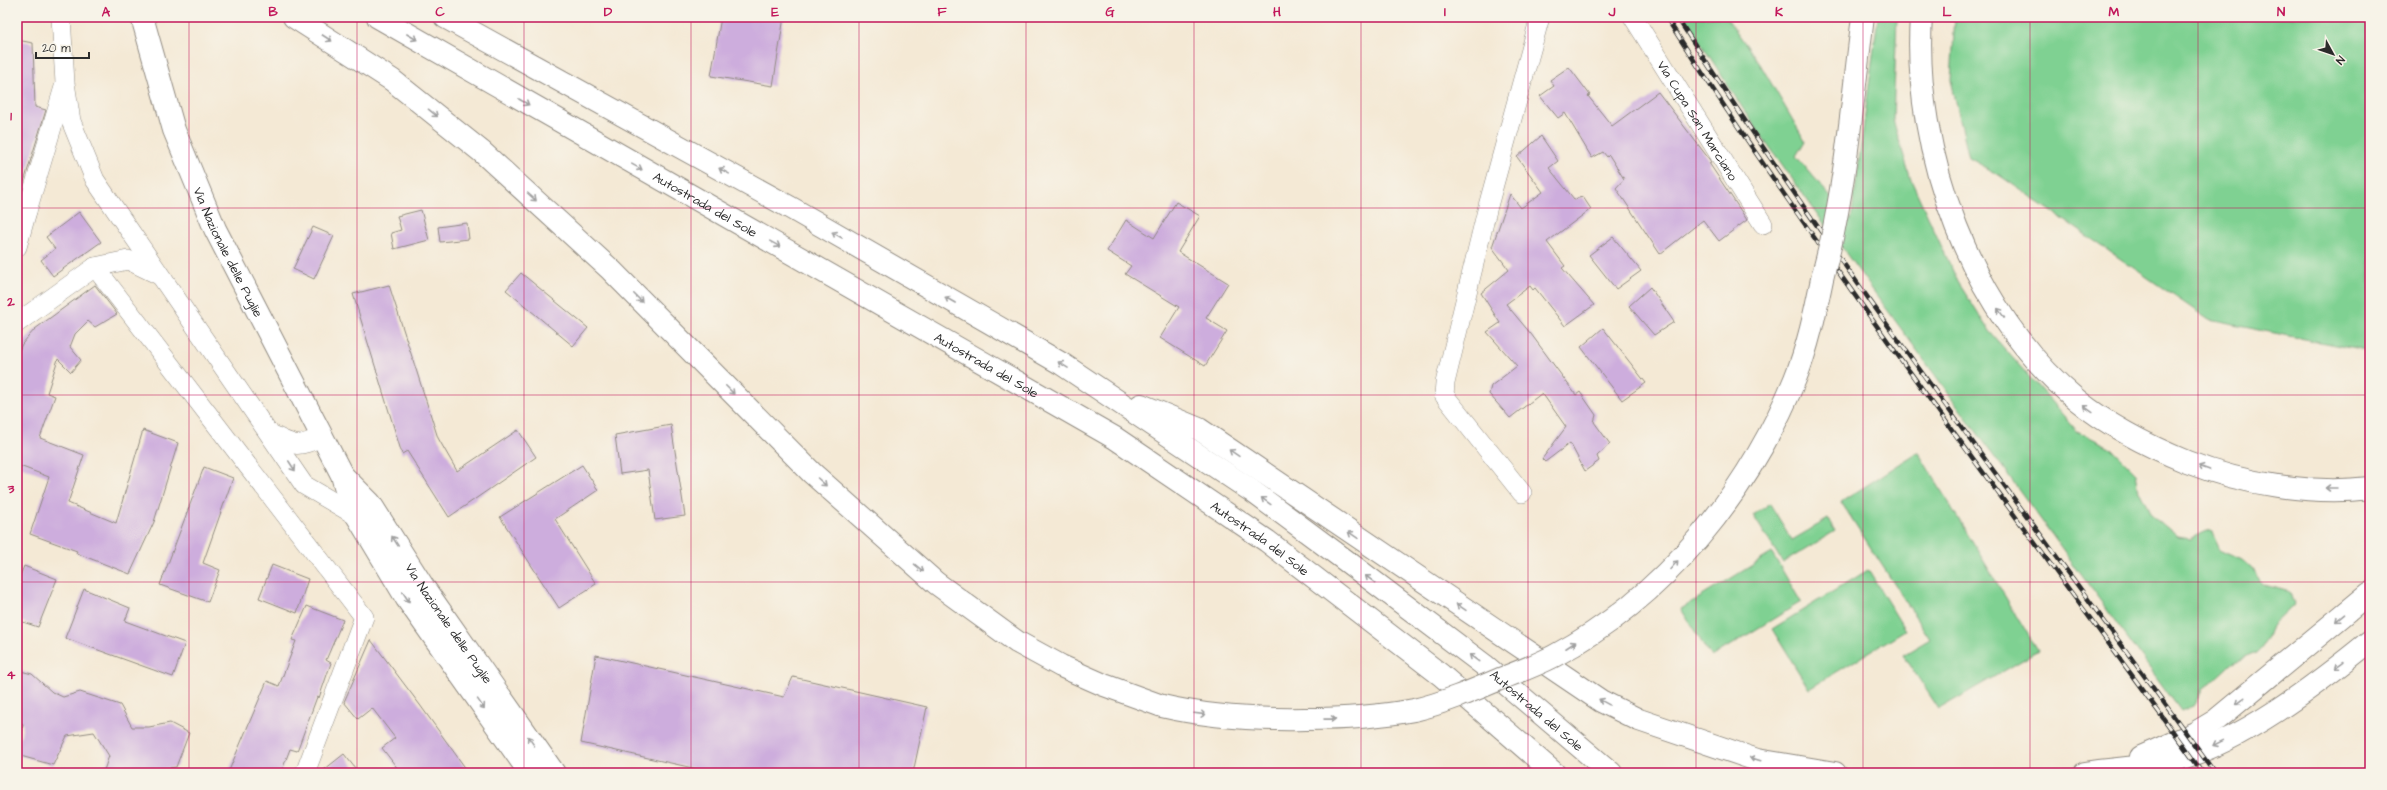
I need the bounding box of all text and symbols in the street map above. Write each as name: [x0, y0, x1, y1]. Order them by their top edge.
text: A: [102, 3, 111, 21]
text: B: [268, 3, 278, 21]
text: C: [435, 3, 445, 21]
text: D: [604, 3, 613, 21]
text: E: [771, 3, 779, 21]
text: F: [937, 3, 947, 21]
text: G: [1105, 3, 1115, 21]
text: H: [1273, 3, 1281, 21]
text: I: [1444, 3, 1446, 21]
text: J: [1608, 3, 1616, 21]
text: K: [1775, 3, 1783, 21]
text: L: [1942, 3, 1952, 21]
text: M: [2109, 3, 2120, 21]
text: N: [2277, 3, 2285, 21]
one-way arrow: [406, 33, 418, 41]
scale bar: [36, 34, 89, 60]
one-way arrow: [321, 34, 332, 42]
north arrow: [2313, 34, 2353, 74]
text: 20 m: [42, 40, 71, 57]
text: N: [2332, 53, 2348, 68]
street label: Via Cupa San Marciano: [1653, 57, 1742, 185]
one-way arrow: [518, 98, 530, 106]
text: 1: [10, 107, 12, 125]
one-way arrow: [427, 109, 438, 117]
one-way arrow: [631, 163, 643, 171]
one-way arrow: [718, 167, 730, 175]
street label: Autostrada del Sole: [649, 168, 760, 242]
street label: Via Nazionale delle Puglie: [189, 184, 267, 320]
one-way arrow: [526, 193, 537, 202]
one-way arrow: [831, 231, 843, 239]
one-way arrow: [769, 240, 781, 248]
text: 2: [6, 293, 15, 311]
one-way arrow: [634, 293, 643, 303]
one-way arrow: [944, 295, 956, 303]
one-way arrow: [1997, 308, 2006, 319]
street label: Autostrada del Sole: [931, 329, 1042, 403]
one-way arrow: [1057, 360, 1069, 368]
one-way arrow: [725, 385, 735, 395]
one-way arrow: [2083, 404, 2094, 413]
one-way arrow: [1229, 449, 1240, 458]
one-way arrow: [288, 460, 296, 471]
one-way arrow: [2198, 463, 2210, 471]
one-way arrow: [817, 477, 827, 487]
text: 3: [7, 480, 15, 498]
one-way arrow: [2325, 484, 2338, 492]
street label: Autostrada del Sole: [1207, 497, 1313, 580]
one-way arrow: [1260, 497, 1271, 506]
one-way arrow: [1348, 531, 1359, 539]
one-way arrow: [390, 536, 399, 547]
street label: Via Nazionale delle Puglie: [400, 560, 496, 687]
one-way arrow: [1669, 560, 1678, 571]
one-way arrow: [913, 564, 924, 573]
one-way arrow: [1365, 575, 1376, 583]
one-way arrow: [402, 591, 410, 602]
one-way arrow: [1456, 603, 1467, 611]
one-way arrow: [2335, 614, 2345, 623]
one-way arrow: [1566, 641, 1577, 649]
one-way arrow: [1468, 653, 1479, 662]
one-way arrow: [2334, 661, 2345, 669]
text: 4: [7, 666, 16, 684]
street label: Autostrada del Sole: [1486, 666, 1587, 756]
one-way arrow: [2234, 697, 2245, 705]
one-way arrow: [477, 698, 485, 709]
one-way arrow: [1598, 698, 1610, 706]
one-way arrow: [1193, 710, 1206, 718]
one-way arrow: [1323, 715, 1336, 723]
one-way arrow: [527, 736, 535, 747]
one-way arrow: [2212, 740, 2224, 747]
one-way arrow: [1749, 755, 1762, 762]

